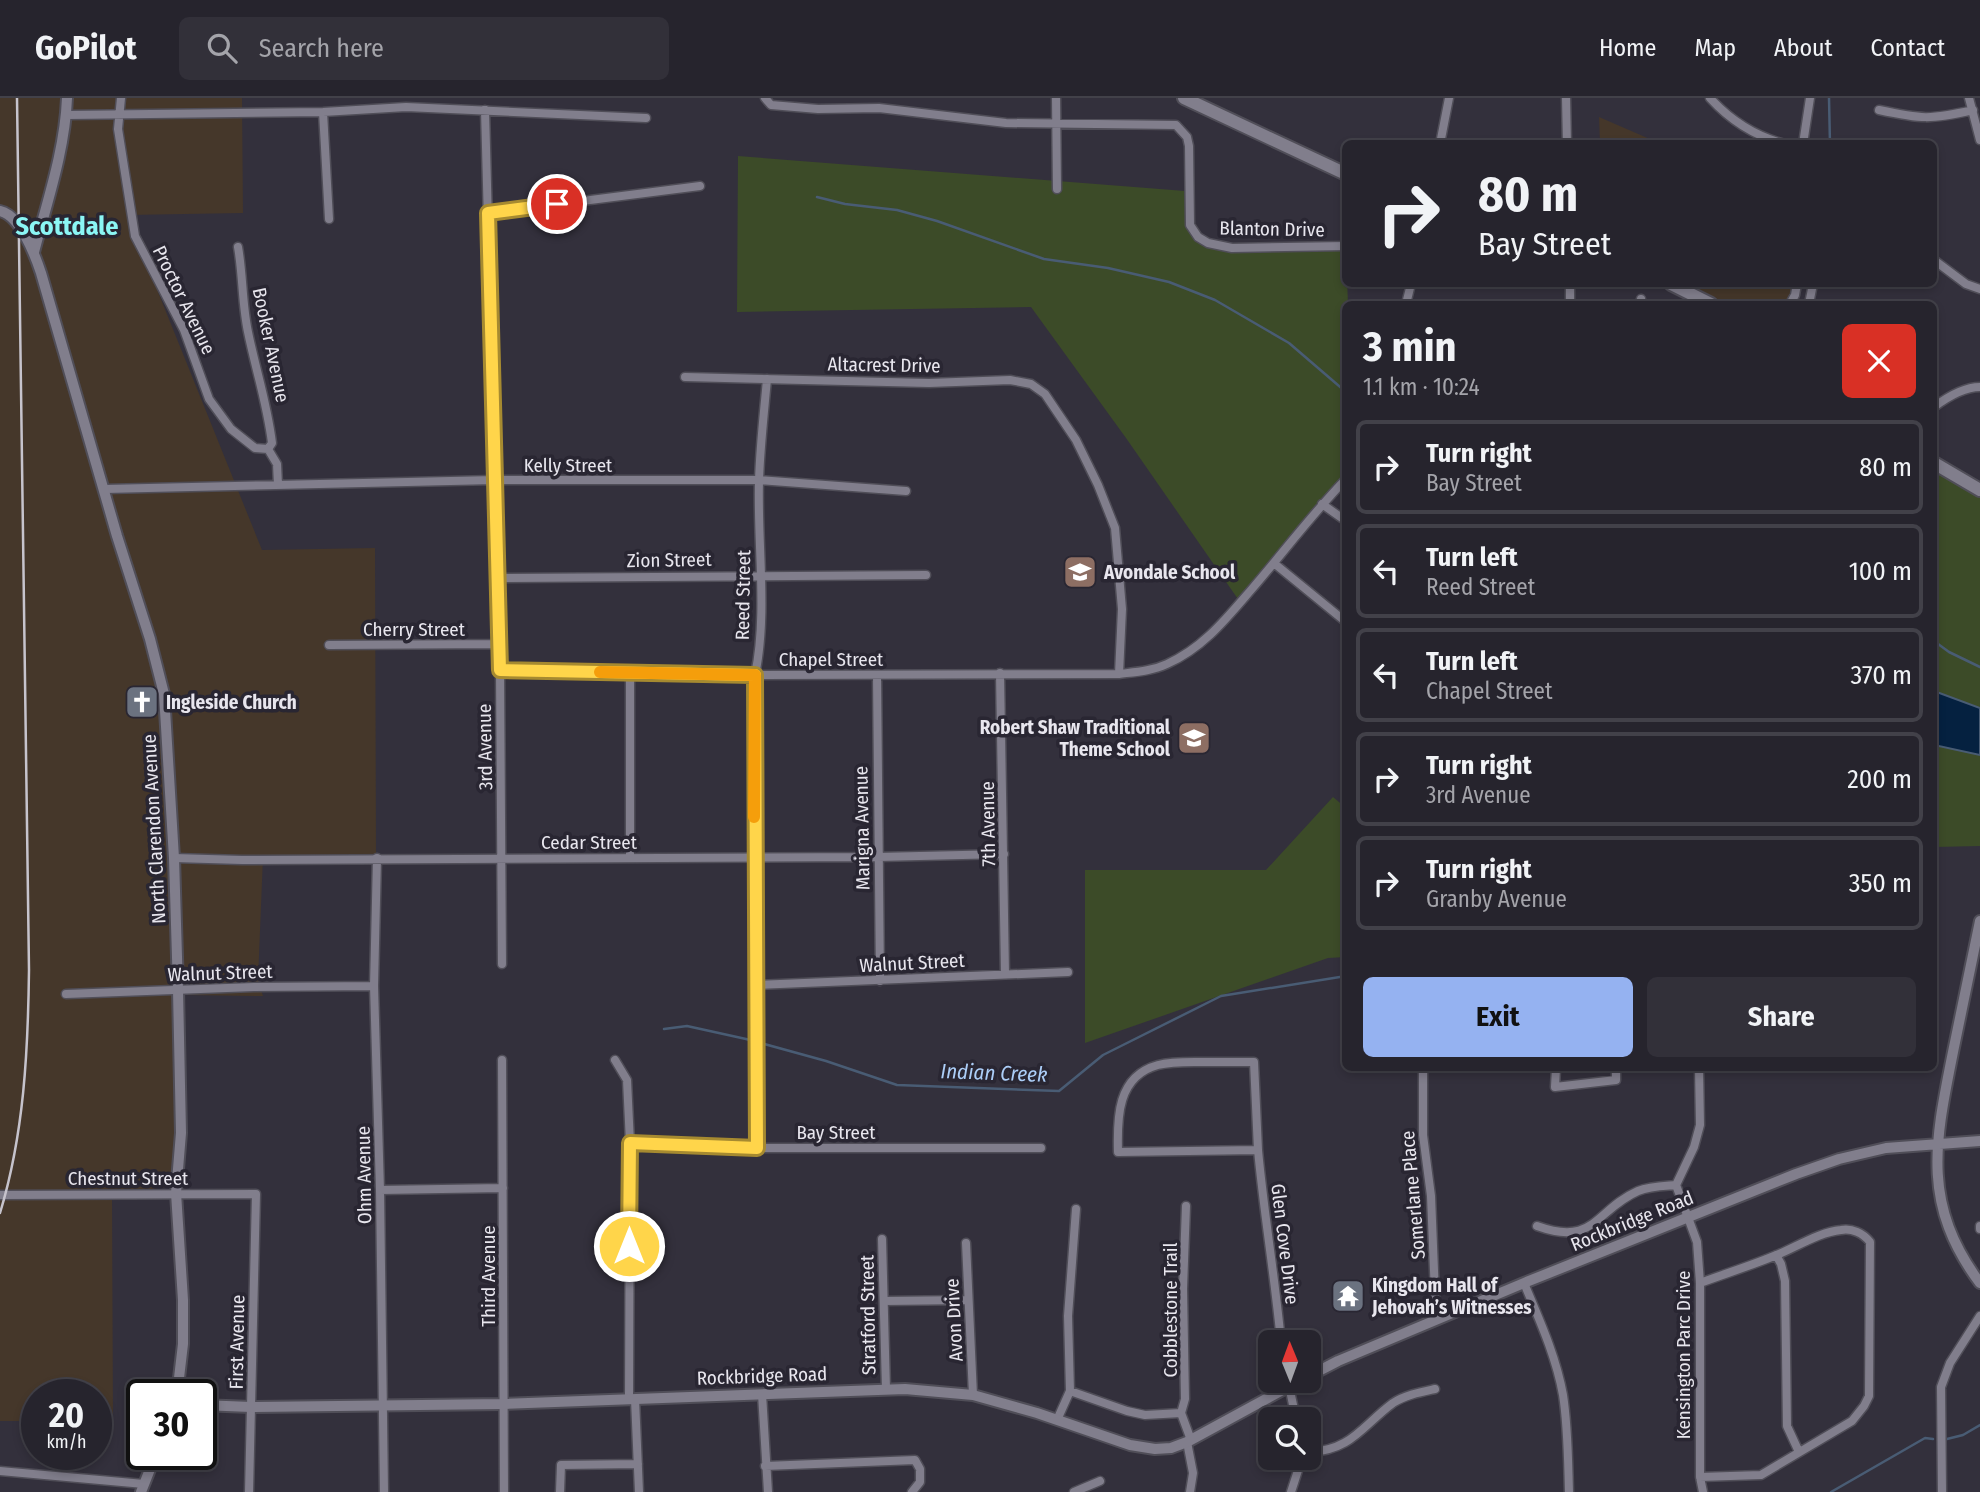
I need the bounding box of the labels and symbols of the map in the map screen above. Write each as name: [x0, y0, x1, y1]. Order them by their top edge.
pin: [527, 174, 587, 234]
district label: Scottdale: [15, 211, 119, 242]
street label: Blanton Drive: [1219, 217, 1325, 241]
street label: Proctor Avenue: [148, 242, 220, 358]
street label: Booker Avenue: [248, 286, 294, 404]
street label: Altacrest Drive: [827, 353, 941, 377]
street label: Kelly Street: [524, 454, 613, 477]
street label: Zion Street: [626, 548, 712, 572]
street label: Reed Street: [731, 549, 755, 640]
school or university icon: Avondale School: [1061, 553, 1099, 591]
place label: Avondale School: [1103, 561, 1236, 584]
street label: Cherry Street: [363, 618, 466, 641]
street label: Chapel Street: [779, 648, 884, 671]
church icon: Ingleside Church: [123, 683, 161, 721]
place label: Ingleside Church: [166, 691, 297, 714]
street label: 3rd Avenue: [473, 704, 497, 790]
place label: Robert Shaw Traditional Theme School: [980, 716, 1171, 761]
school or university icon: Robert Shaw Traditional Theme School: [1175, 719, 1213, 757]
street label: North Clarendon Avenue: [138, 734, 170, 924]
street label: Marigna Avenue: [849, 766, 875, 890]
street label: 7th Avenue: [976, 781, 1000, 867]
street label: Cedar Street: [541, 831, 638, 854]
street label: Walnut Street: [859, 949, 966, 977]
street label: Walnut Street: [167, 960, 274, 986]
water label: Indian Creek: [940, 1058, 1048, 1088]
street label: Bay Street: [796, 1121, 876, 1144]
street label: Ohm Avenue: [352, 1126, 376, 1224]
street label: Somerlane Place: [1396, 1130, 1430, 1260]
street label: Chestnut Street: [68, 1167, 189, 1190]
street label: Glen Cove Drive: [1266, 1182, 1304, 1306]
street label: Rockbridge Road: [1567, 1186, 1697, 1256]
position arrow: [592, 1209, 666, 1283]
street label: Third Avenue: [477, 1225, 500, 1327]
street label: Cobblestone Trail: [1159, 1242, 1182, 1378]
street label: Stratford Street: [855, 1254, 881, 1375]
street label: Kensington Parc Drive: [1672, 1271, 1695, 1439]
place label: Kingdom Hall of Jehovah’s Witnesses: [1371, 1274, 1532, 1319]
temple icon: Kingdom Hall of Jehovah’s Witnesses: [1329, 1277, 1367, 1315]
street label: Avon Drive: [940, 1278, 968, 1362]
street label: First Avenue: [225, 1294, 249, 1390]
north arrow: [1258, 1330, 1321, 1393]
street label: Rockbridge Road: [696, 1362, 828, 1390]
speed limit sign: 30: [126, 1379, 217, 1470]

